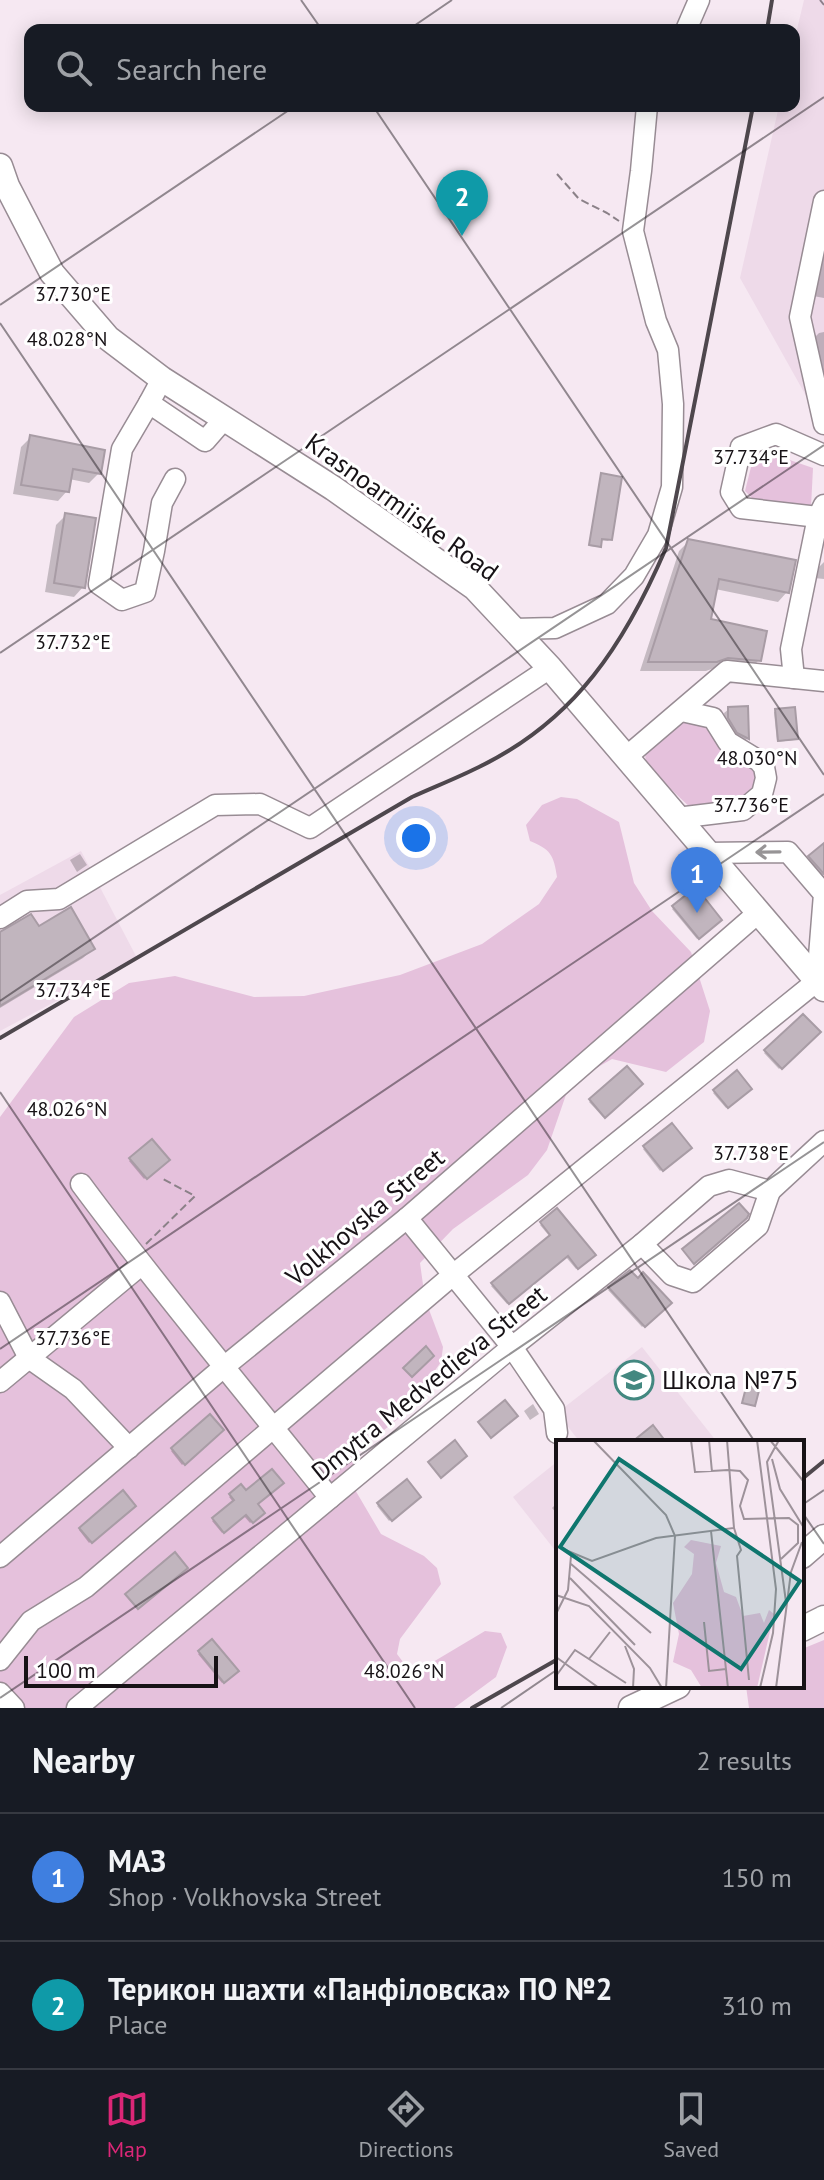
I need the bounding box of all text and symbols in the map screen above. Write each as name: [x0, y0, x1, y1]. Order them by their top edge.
search box: [24, 24, 800, 112]
icon: search: [52, 46, 96, 90]
text: Search here: [116, 49, 267, 88]
pin: 2: [436, 170, 488, 236]
text: 37.730°E: [35, 281, 111, 307]
text: 48.028°N: [27, 326, 107, 352]
street label: Krasnoarmiiske Road: [299, 425, 505, 588]
text: 37.734°E: [713, 444, 789, 470]
text: 37.732°E: [35, 629, 111, 655]
text: 48.030°N: [717, 745, 797, 771]
text: 37.736°E: [713, 792, 789, 818]
your location: [396, 818, 436, 858]
one-way arrow: [755, 844, 782, 860]
pin: 1: [671, 847, 723, 913]
text: 37.734°E: [35, 977, 111, 1003]
text: 48.026°N: [27, 1096, 107, 1122]
street label: Volkhovska Street: [278, 1140, 451, 1293]
text: 37.738°E: [713, 1140, 789, 1166]
street label: Dmytra Medvedieva Street: [304, 1277, 553, 1488]
text: 37.736°E: [35, 1325, 111, 1351]
school or university icon: Школа №75: [613, 1359, 655, 1401]
place label: Школа №75: [662, 1363, 799, 1396]
inset map: [556, 1440, 804, 1688]
scale bar: [24, 1652, 218, 1688]
text: 100 m: [36, 1656, 96, 1684]
text: 48.026°N: [364, 1658, 444, 1684]
text: Nearby: [32, 1738, 134, 1782]
text: 2 results: [697, 1744, 792, 1777]
text: МАЗ: [108, 1841, 166, 1880]
text: 1: [51, 1861, 65, 1894]
text: 150 m: [721, 1861, 792, 1894]
text: Shop · Volkhovska Street: [108, 1880, 381, 1913]
text: Терикон шахти «Панфiловска» ПО №2: [108, 1969, 612, 2008]
text: 2: [51, 1989, 65, 2022]
text: 310 m: [721, 1989, 792, 2022]
text: Place: [108, 2008, 167, 2041]
tab: Map: [105, 2087, 149, 2163]
tab: Directions: [358, 2087, 454, 2163]
tab: Saved: [663, 2087, 719, 2163]

